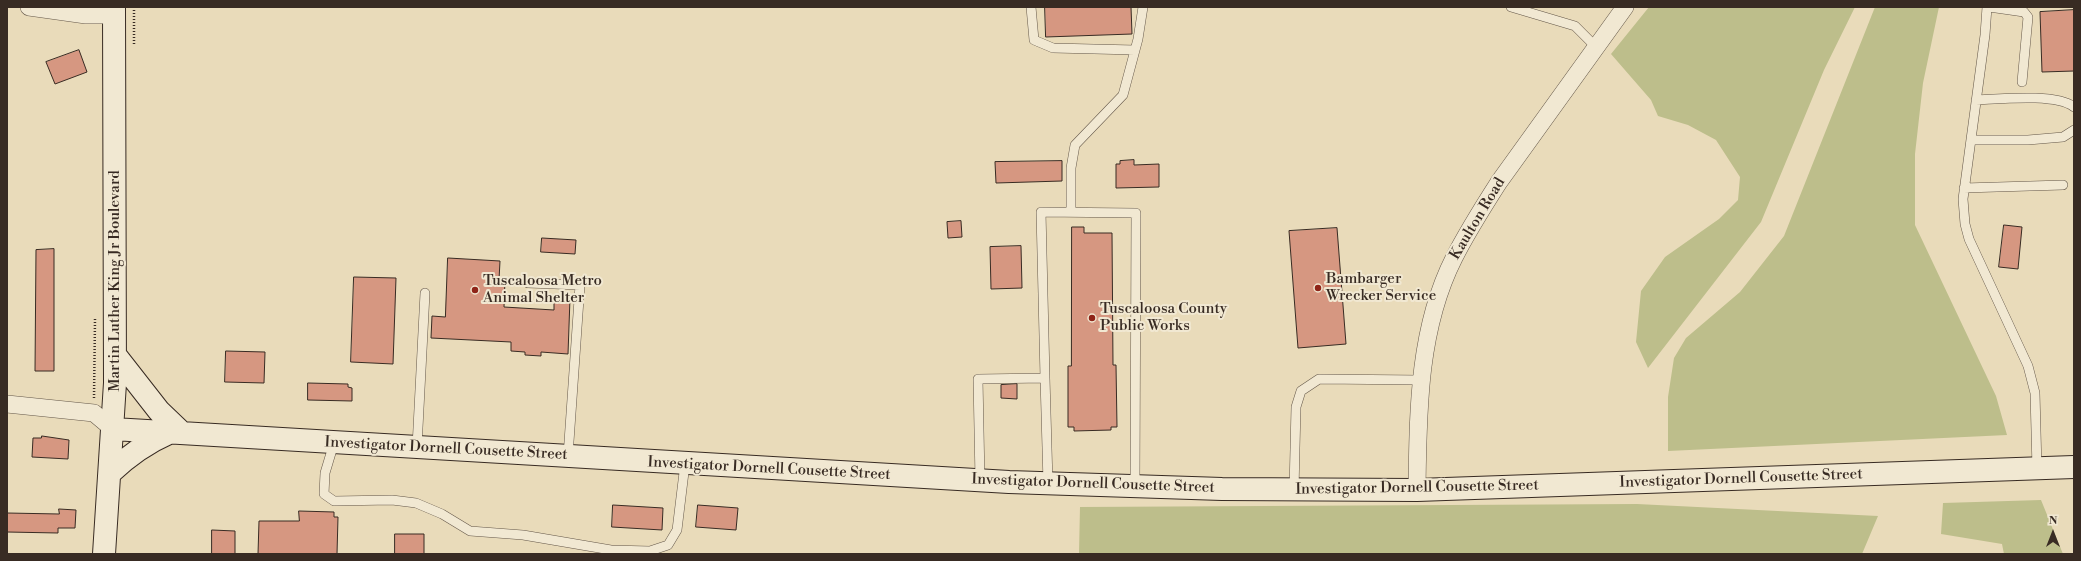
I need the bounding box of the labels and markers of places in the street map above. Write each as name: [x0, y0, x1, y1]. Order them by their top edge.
place label: Bambarger Wrecker Service: [1326, 270, 1436, 305]
place label: Tuscaloosa Metro Animal Shelter: [483, 272, 602, 307]
marker: Bambarger Wrecker Service: [1313, 283, 1323, 293]
marker: Tuscaloosa Metro Animal Shelter: [470, 285, 480, 295]
place label: Tuscaloosa County Public Works: [1100, 300, 1227, 335]
marker: Tuscaloosa County Public Works: [1087, 313, 1097, 323]

